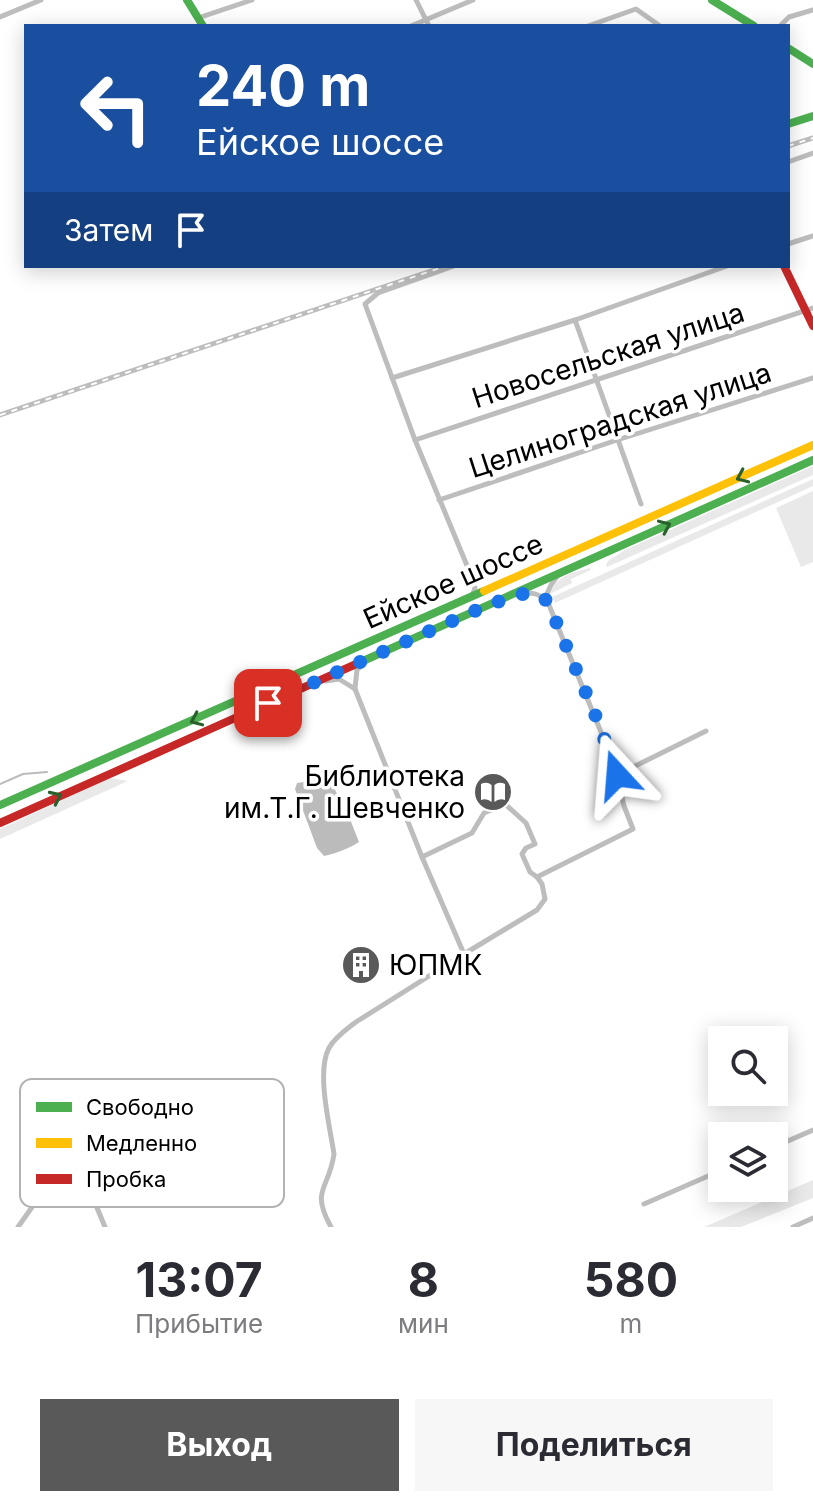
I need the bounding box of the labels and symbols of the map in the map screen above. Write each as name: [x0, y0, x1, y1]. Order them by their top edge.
street label: Новосельская улица: [468, 295, 748, 415]
street label: Целиноградская улица: [465, 355, 775, 485]
one-way arrow: [736, 467, 750, 483]
one-way arrow: [657, 520, 671, 536]
street label: Ейское шоссе: [358, 526, 548, 636]
pin: [234, 669, 302, 737]
one-way arrow: [190, 710, 204, 726]
position arrow: [575, 733, 659, 817]
place label: Библиотека им.Т.Г. Шевченко: [224, 759, 465, 825]
library icon: Библиотека им.Т.Г. Шевченко: [472, 771, 514, 813]
one-way arrow: [48, 791, 63, 807]
building icon: ЮПМК: [340, 944, 382, 986]
place label: ЮПМК: [389, 948, 483, 982]
legend: [20, 1079, 284, 1207]
text: Свободно: [86, 1094, 194, 1120]
text: Медленно: [86, 1130, 197, 1156]
text: Пробка: [86, 1166, 166, 1192]

